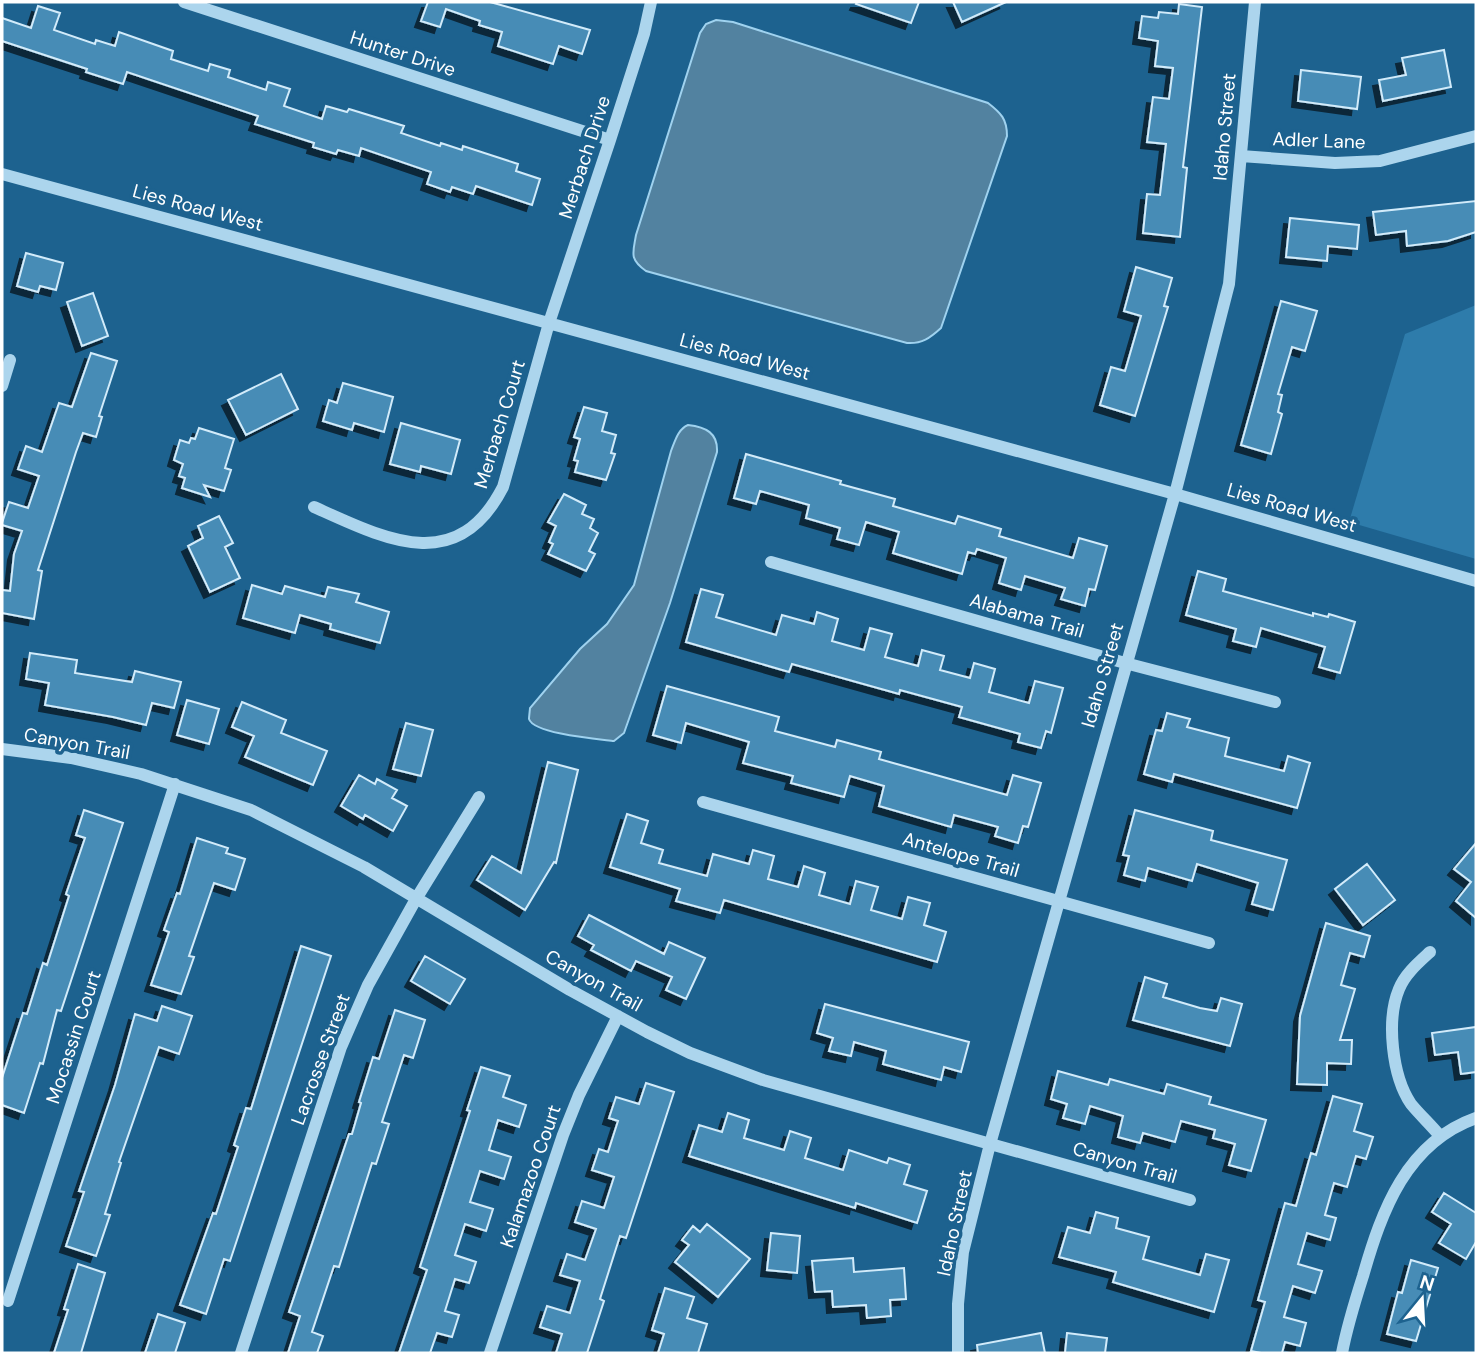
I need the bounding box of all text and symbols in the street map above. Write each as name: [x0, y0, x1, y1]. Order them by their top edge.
street label: Hunter Drive: [347, 25, 459, 82]
street label: Idaho Street: [1207, 72, 1242, 182]
street label: Merbach Drive: [553, 92, 616, 222]
street label: Adler Lane: [1272, 126, 1366, 155]
street label: Lies Road West: [130, 178, 266, 237]
street label: Lies Road West: [677, 327, 813, 386]
street label: Merbach Court: [468, 357, 531, 491]
street label: Lies Road West: [1224, 477, 1360, 538]
street label: Alabama Trail: [967, 587, 1087, 644]
street label: Idaho Street: [1076, 620, 1129, 730]
street label: Canyon Trail: [22, 722, 132, 765]
street label: Antelope Trail: [900, 826, 1022, 883]
street label: Canyon Trail: [541, 944, 647, 1017]
street label: Mocassin Court: [40, 968, 107, 1107]
street label: Lacrosse Street: [285, 990, 356, 1128]
street label: Kalamazoo Court: [494, 1101, 567, 1251]
street label: Canyon Trail: [1070, 1136, 1180, 1189]
street label: Idaho Street: [931, 1168, 978, 1278]
north arrow: [1387, 1264, 1457, 1334]
text: N: [1417, 1269, 1438, 1297]

